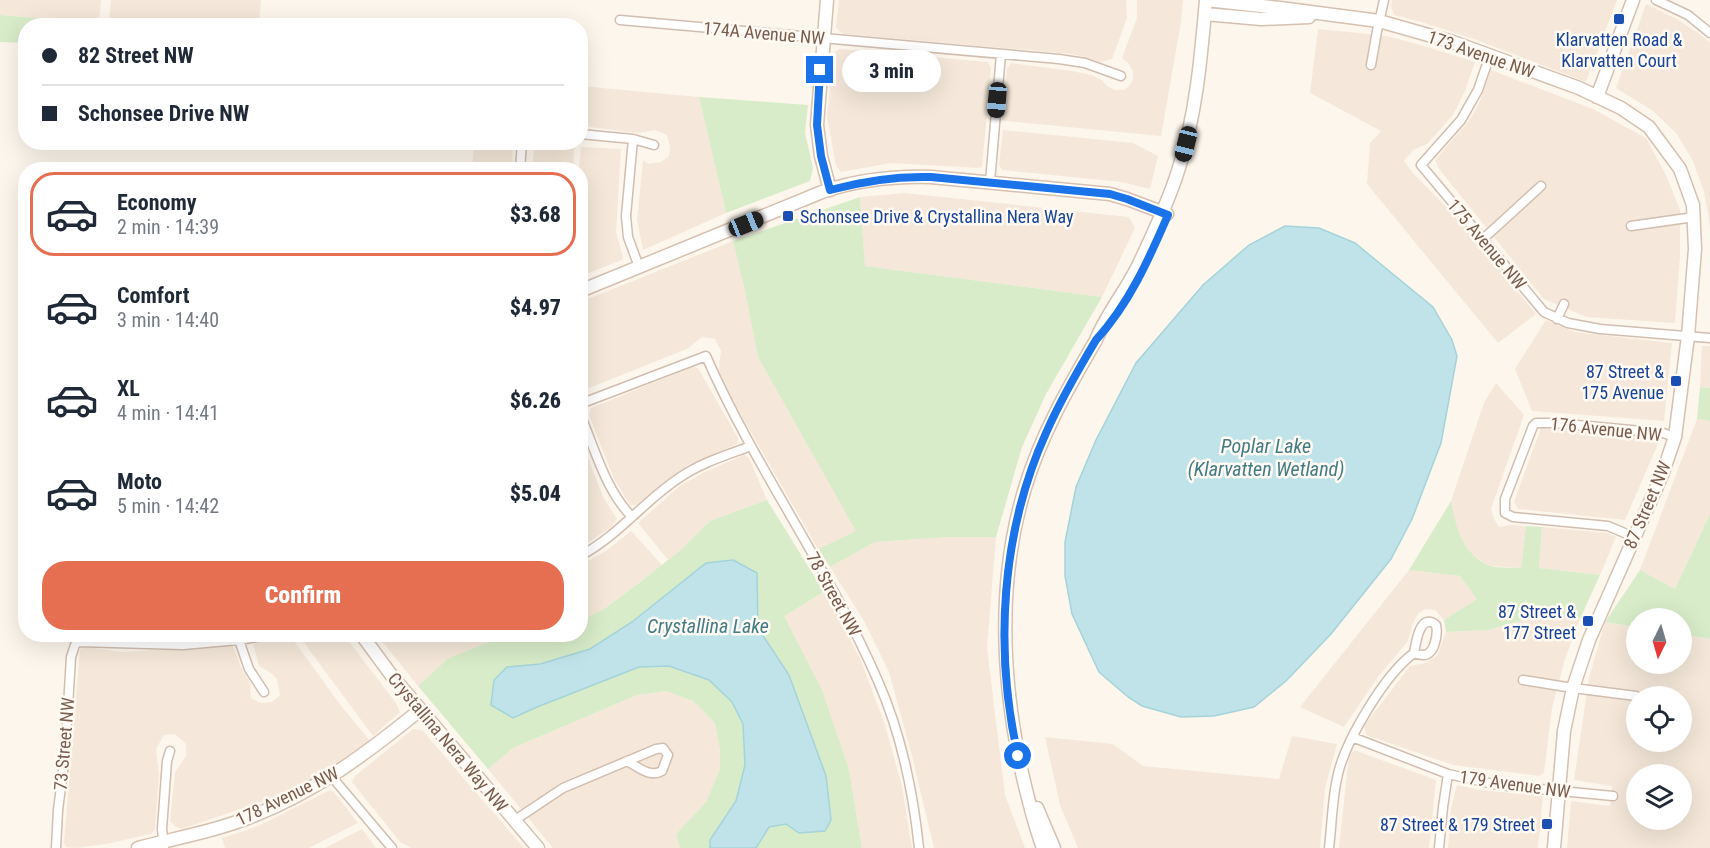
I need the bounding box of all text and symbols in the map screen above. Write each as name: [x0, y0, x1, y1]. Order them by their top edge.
marker: Klarvatten Road & Klarvatten Court: [1612, 12, 1626, 26]
street label: 174A Avenue NW: [702, 17, 826, 49]
street label: 173 Avenue NW: [1425, 26, 1537, 82]
place label: Klarvatten Road & Klarvatten Court: [1556, 29, 1682, 71]
text: 82 Street NW: [78, 43, 194, 68]
callout: 3 min: [841, 49, 940, 91]
route end: [806, 56, 833, 83]
text: 3 min: [869, 59, 914, 83]
car: [986, 81, 1008, 119]
text: Schonsee Drive NW: [78, 101, 249, 126]
car: [1173, 124, 1199, 164]
icon: car: [45, 187, 99, 241]
text: Economy: [117, 190, 197, 215]
street label: 175 Avenue NW: [1443, 195, 1531, 294]
text: $3.68: [510, 202, 561, 227]
place label: Schonsee Drive & Crystallina Nera Way: [800, 206, 1074, 227]
car: [726, 209, 766, 239]
marker: Schonsee Drive & Crystallina Nera Way: [781, 209, 795, 223]
text: 2 min · 14:39: [117, 215, 219, 239]
icon: car: [45, 280, 99, 334]
text: Comfort: [117, 283, 190, 308]
text: $4.97: [510, 295, 561, 320]
text: 3 min · 14:40: [117, 308, 219, 332]
place label: 87 Street & 175 Avenue: [1581, 361, 1664, 403]
icon: car: [45, 373, 99, 427]
marker: 87 Street & 175 Avenue: [1669, 374, 1683, 388]
text: XL: [117, 376, 140, 401]
text: $6.26: [510, 388, 561, 413]
text: 4 min · 14:41: [117, 401, 219, 425]
street label: 176 Avenue NW: [1549, 413, 1663, 445]
water label: Poplar Lake (Klarvatten Wetland): [1188, 434, 1344, 481]
street label: 87 Street NW: [1619, 458, 1675, 552]
icon: car: [45, 466, 99, 520]
text: Moto: [117, 469, 162, 494]
text: $5.04: [510, 481, 561, 506]
text: 5 min · 14:42: [117, 494, 219, 518]
street label: 78 Street NW: [802, 548, 866, 640]
button: Confirm: [42, 561, 564, 630]
place label: 87 Street & 177 Street: [1498, 601, 1576, 643]
north arrow: [1626, 608, 1692, 674]
map controls: [1626, 608, 1692, 830]
water label: Crystallina Lake: [647, 614, 769, 638]
marker: 87 Street & 177 Street: [1581, 614, 1595, 628]
street label: Crystallina Nera Way NW: [384, 668, 513, 816]
button: locate: [1626, 686, 1692, 752]
street label: 73 Street NW: [49, 696, 79, 791]
route start: [1004, 742, 1031, 769]
street label: 178 Avenue NW: [232, 762, 342, 830]
button: layers: [1626, 764, 1692, 830]
street label: 179 Avenue NW: [1458, 766, 1572, 802]
place label: 87 Street & 179 Street: [1380, 814, 1535, 835]
marker: 87 Street & 179 Street: [1540, 817, 1554, 831]

